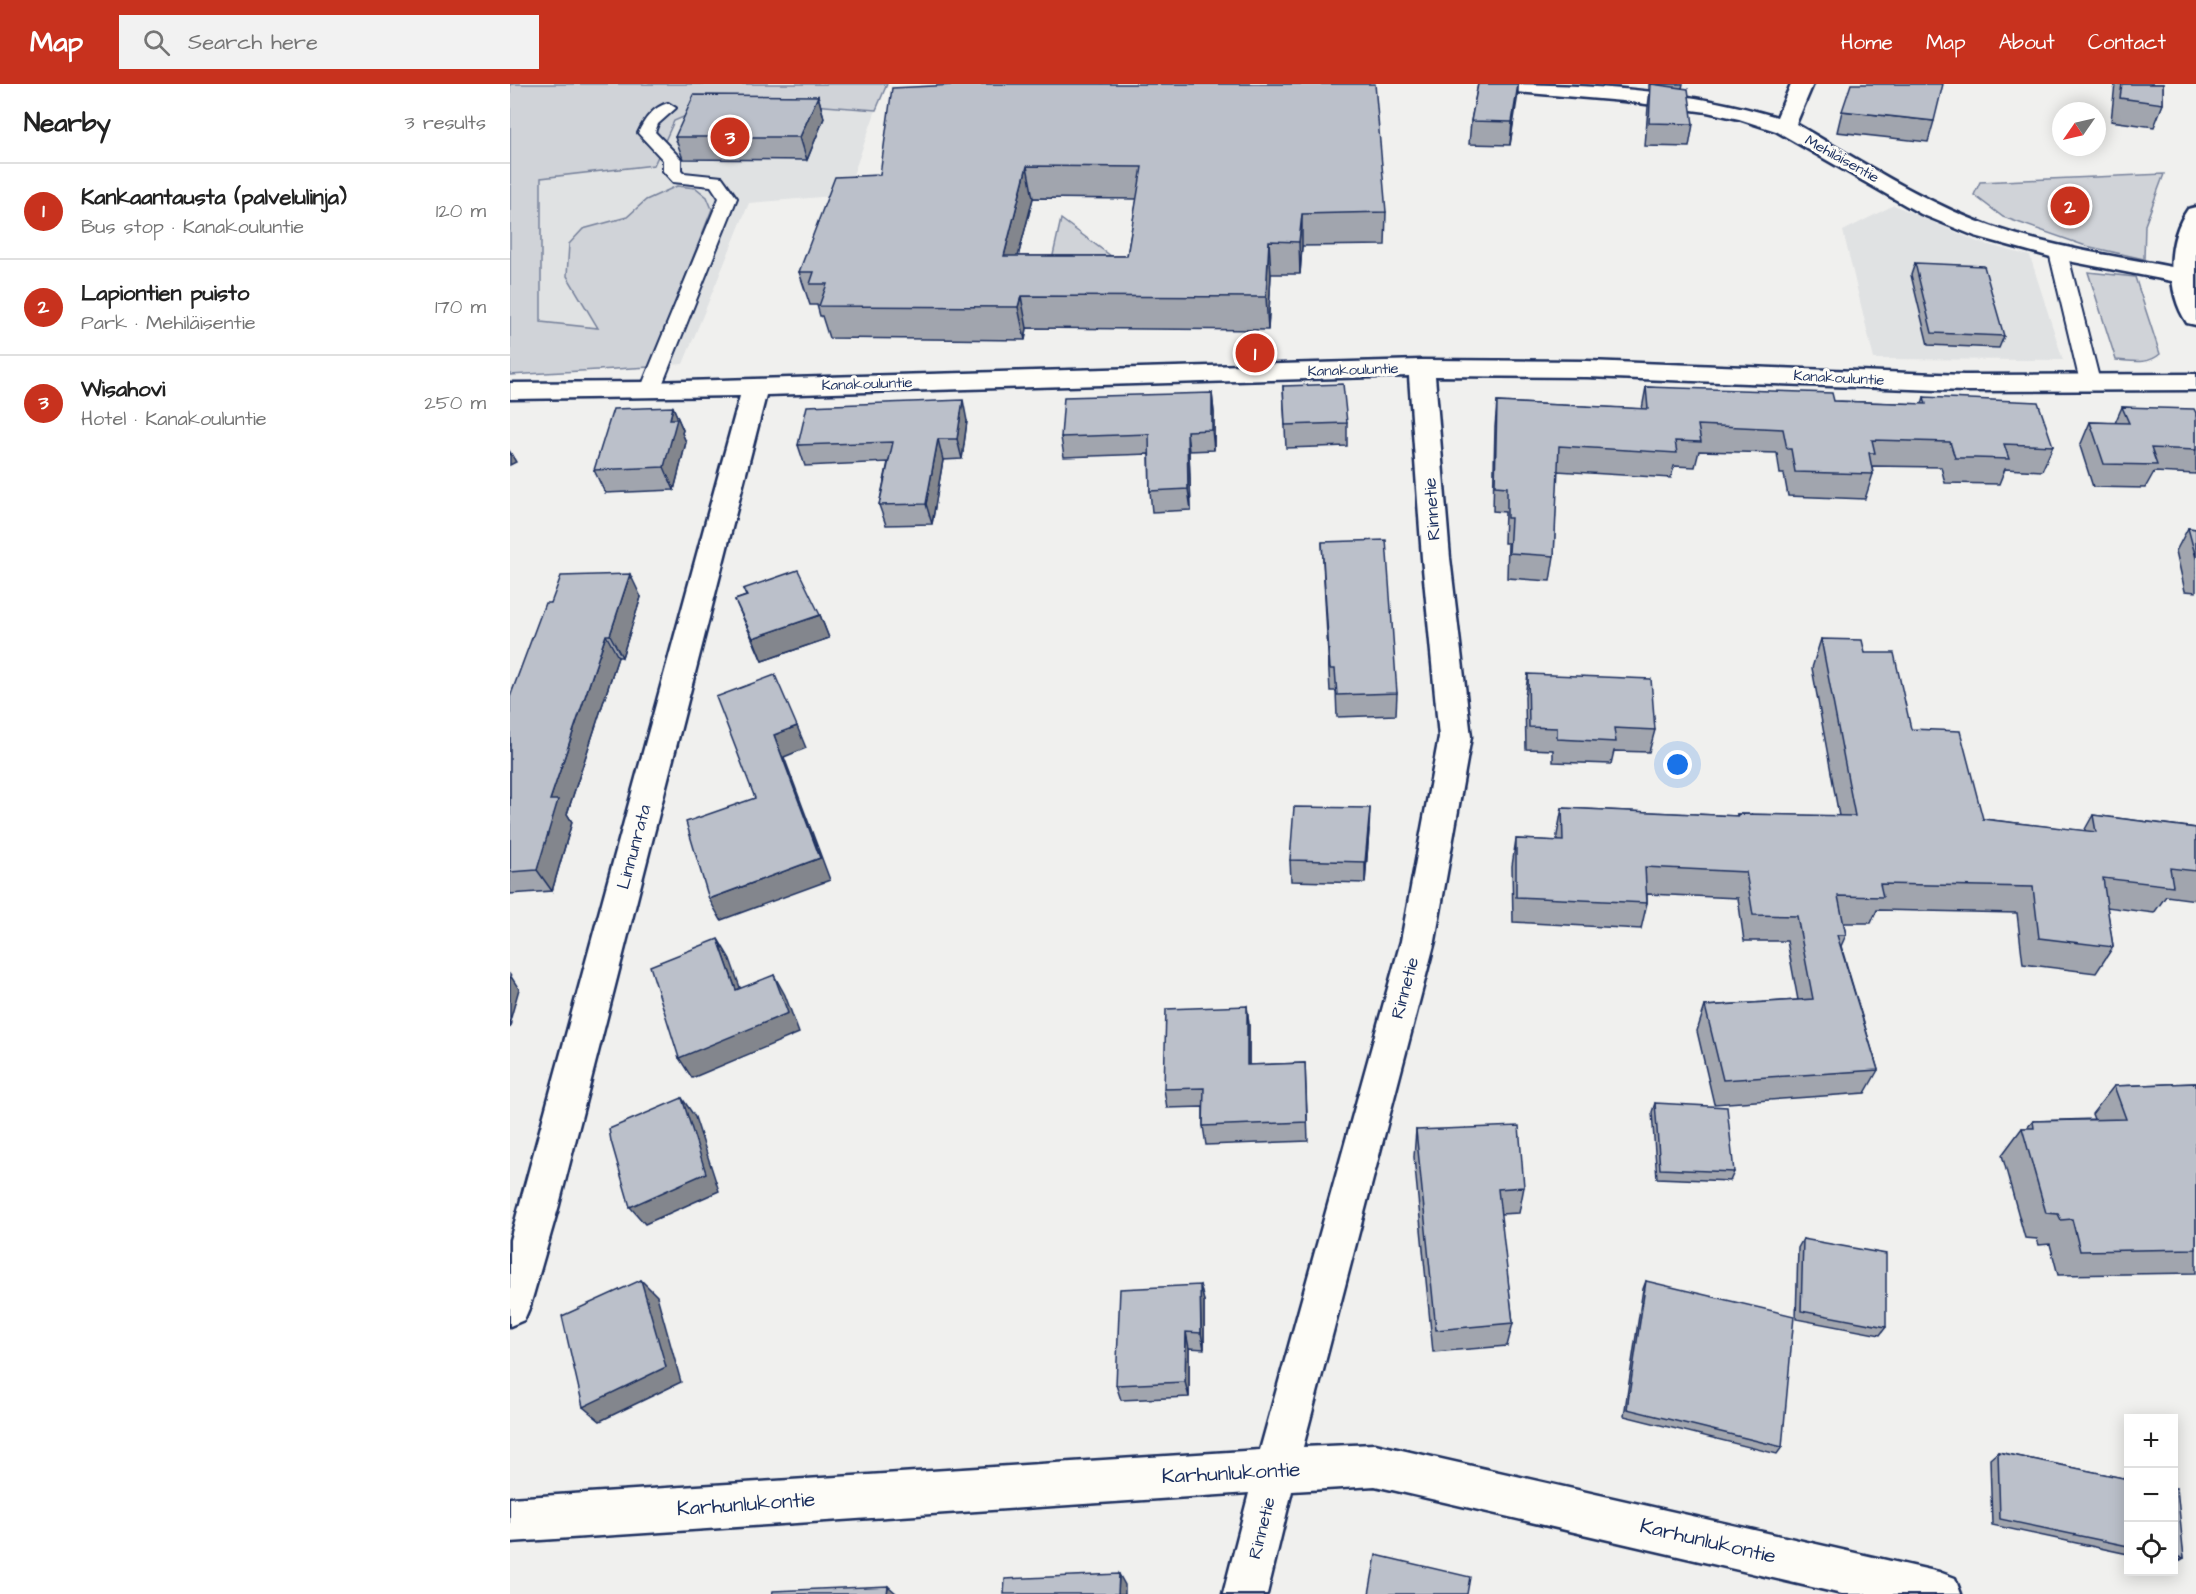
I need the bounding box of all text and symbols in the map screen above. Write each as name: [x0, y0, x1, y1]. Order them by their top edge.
search box: [119, 15, 539, 69]
text: Map: [30, 23, 83, 62]
icon: search: [140, 26, 173, 59]
text: Search here: [188, 27, 318, 58]
text: Home: [1841, 28, 1893, 57]
text: Map: [1926, 28, 1966, 57]
text: About: [1999, 28, 2055, 57]
text: Contact: [2088, 28, 2166, 57]
north arrow: [2052, 102, 2106, 156]
text: Nearby: [24, 105, 111, 141]
text: 3 results: [404, 109, 486, 137]
pin: 3: [710, 115, 750, 160]
street label: Mehiläisentie: [1801, 130, 1883, 188]
text: Kankaantausta (palvelulinja): [81, 182, 347, 213]
pin: 2: [2050, 184, 2090, 228]
text: 1: [42, 197, 45, 225]
text: 120 m: [436, 197, 486, 225]
text: Bus stop · Kanakouluntie: [81, 213, 304, 241]
text: Lapiontien puisto: [81, 278, 249, 309]
text: 2: [38, 293, 49, 321]
text: 170 m: [435, 293, 486, 321]
text: Park · Mehiläisentie: [81, 309, 256, 337]
pin: 1: [1236, 330, 1274, 376]
street label: Kanakouluntie: [1307, 358, 1399, 382]
street label: Kanakouluntie: [1793, 365, 1885, 391]
street label: Kanakouluntie: [821, 372, 913, 396]
text: Wisahovi: [81, 374, 165, 405]
text: 3: [38, 389, 49, 417]
text: 250 m: [424, 389, 486, 417]
text: Hotel · Kanakouluntie: [81, 405, 267, 433]
street label: Rinnetie: [1417, 476, 1447, 541]
your location: [1663, 750, 1692, 779]
street label: Linnunrata: [611, 802, 657, 892]
street label: Rinnetie: [1385, 954, 1425, 1022]
map controls: [2124, 1414, 2178, 1576]
button: +: [2124, 1414, 2178, 1468]
street label: Karhunlukontie: [1161, 1455, 1301, 1491]
button: −: [2124, 1468, 2178, 1522]
street label: Karhunlukontie: [676, 1485, 816, 1523]
street label: Rinnetie: [1242, 1494, 1282, 1562]
street label: Karhunlukontie: [1637, 1511, 1779, 1571]
button: locate: [2124, 1522, 2178, 1576]

